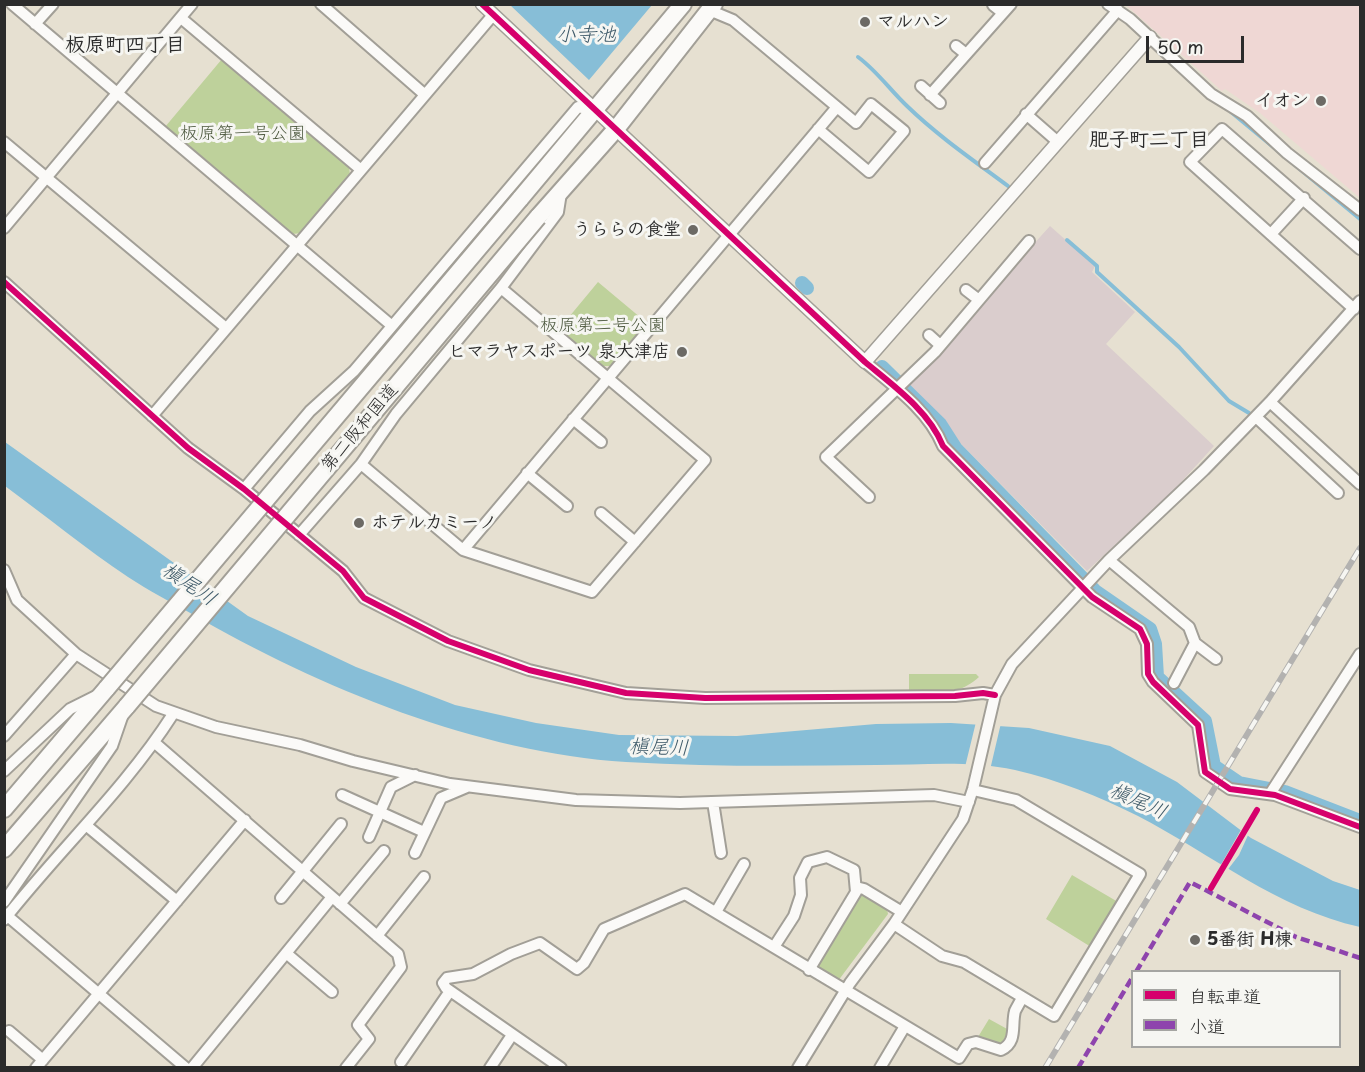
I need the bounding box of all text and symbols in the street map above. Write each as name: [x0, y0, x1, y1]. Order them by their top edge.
place label: マルハン: [877, 11, 949, 33]
marker: マルハン: [858, 15, 872, 29]
water label: 小寺池: [556, 23, 616, 47]
scale bar: [1149, 24, 1246, 62]
district label: 板原町四丁目: [65, 33, 185, 57]
text: 50 m: [1157, 33, 1204, 60]
place label: イオン: [1255, 90, 1309, 112]
marker: イオン: [1314, 94, 1328, 108]
park label: 板原第一号公園: [180, 123, 306, 145]
district label: 肥子町二丁目: [1089, 128, 1209, 152]
place label: うららの食堂: [573, 219, 681, 241]
marker: うららの食堂: [686, 223, 700, 237]
park label: 板原第二号公園: [540, 315, 666, 337]
place label: ヒマラヤスポーツ 泉大津店: [448, 341, 670, 363]
marker: ヒマラヤスポーツ 泉大津店: [675, 345, 689, 359]
street label: 第二阪和国道: [317, 380, 403, 476]
place label: ホテルカミーノ: [371, 512, 497, 534]
marker: ホテルカミーノ: [352, 516, 366, 530]
water label: 槇尾川: [157, 558, 221, 612]
water label: 槇尾川: [629, 735, 689, 761]
water label: 槇尾川: [1106, 779, 1170, 825]
place label: 5番街 H棟: [1207, 929, 1292, 951]
marker: 5番街 H棟: [1188, 933, 1202, 947]
legend: [1131, 970, 1341, 1048]
text: 自転車道: [1189, 982, 1261, 1009]
text: 小道: [1189, 1012, 1225, 1039]

